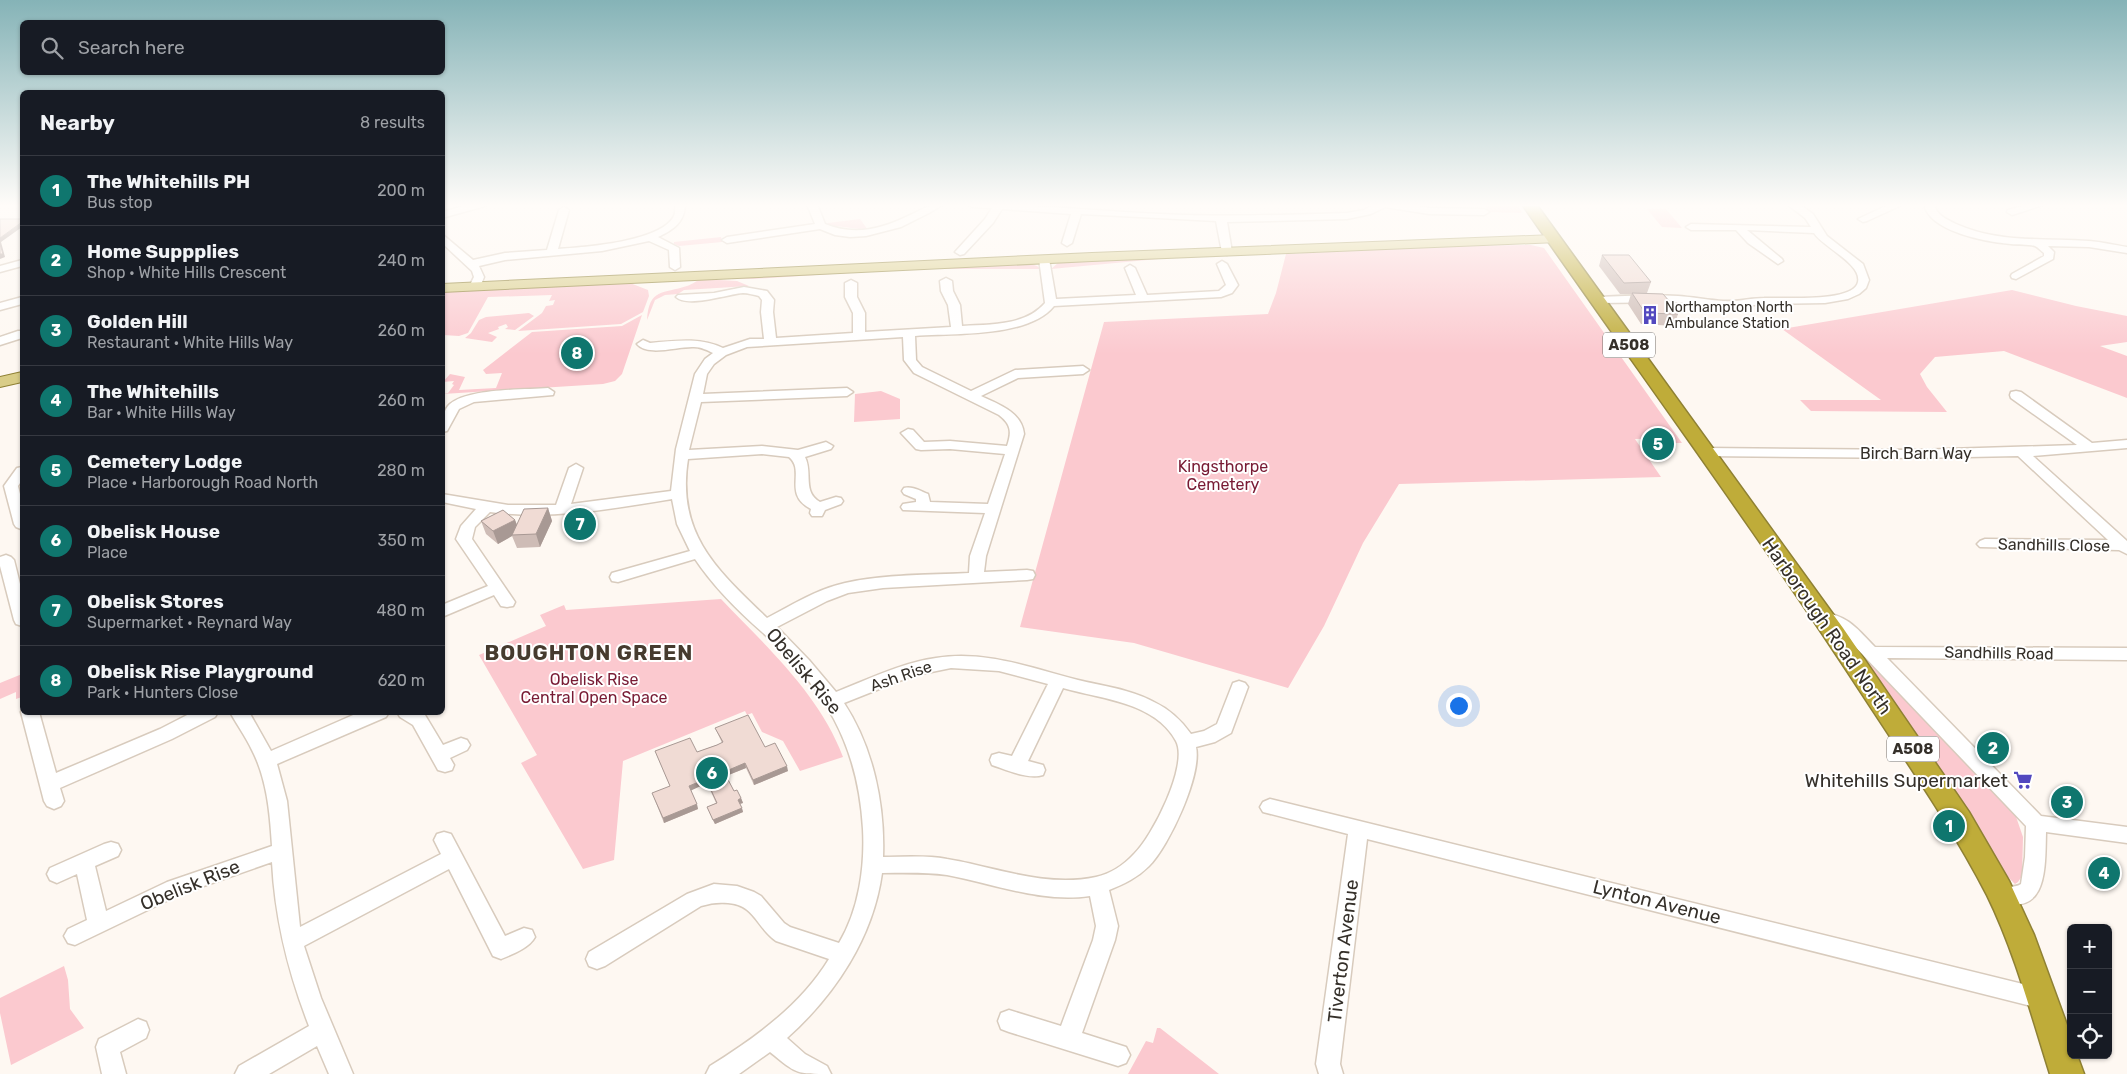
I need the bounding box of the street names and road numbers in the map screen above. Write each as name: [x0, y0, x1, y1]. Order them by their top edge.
road number: A508: [1603, 332, 1655, 358]
street label: Birch Barn Way: [1860, 444, 1972, 463]
street label: Harborough Road North: [1757, 533, 1897, 719]
street label: Sandhills Close: [1998, 535, 2110, 555]
street label: Obelisk Rise: [761, 623, 847, 719]
street label: Sandhills Road: [1944, 643, 2054, 663]
street label: Ash Rise: [868, 657, 934, 695]
road number: A508: [1887, 736, 1939, 762]
street label: Obelisk Rise: [137, 855, 243, 915]
street label: Lynton Avenue: [1591, 875, 1723, 929]
street label: Tiverton Avenue: [1323, 878, 1363, 1024]

